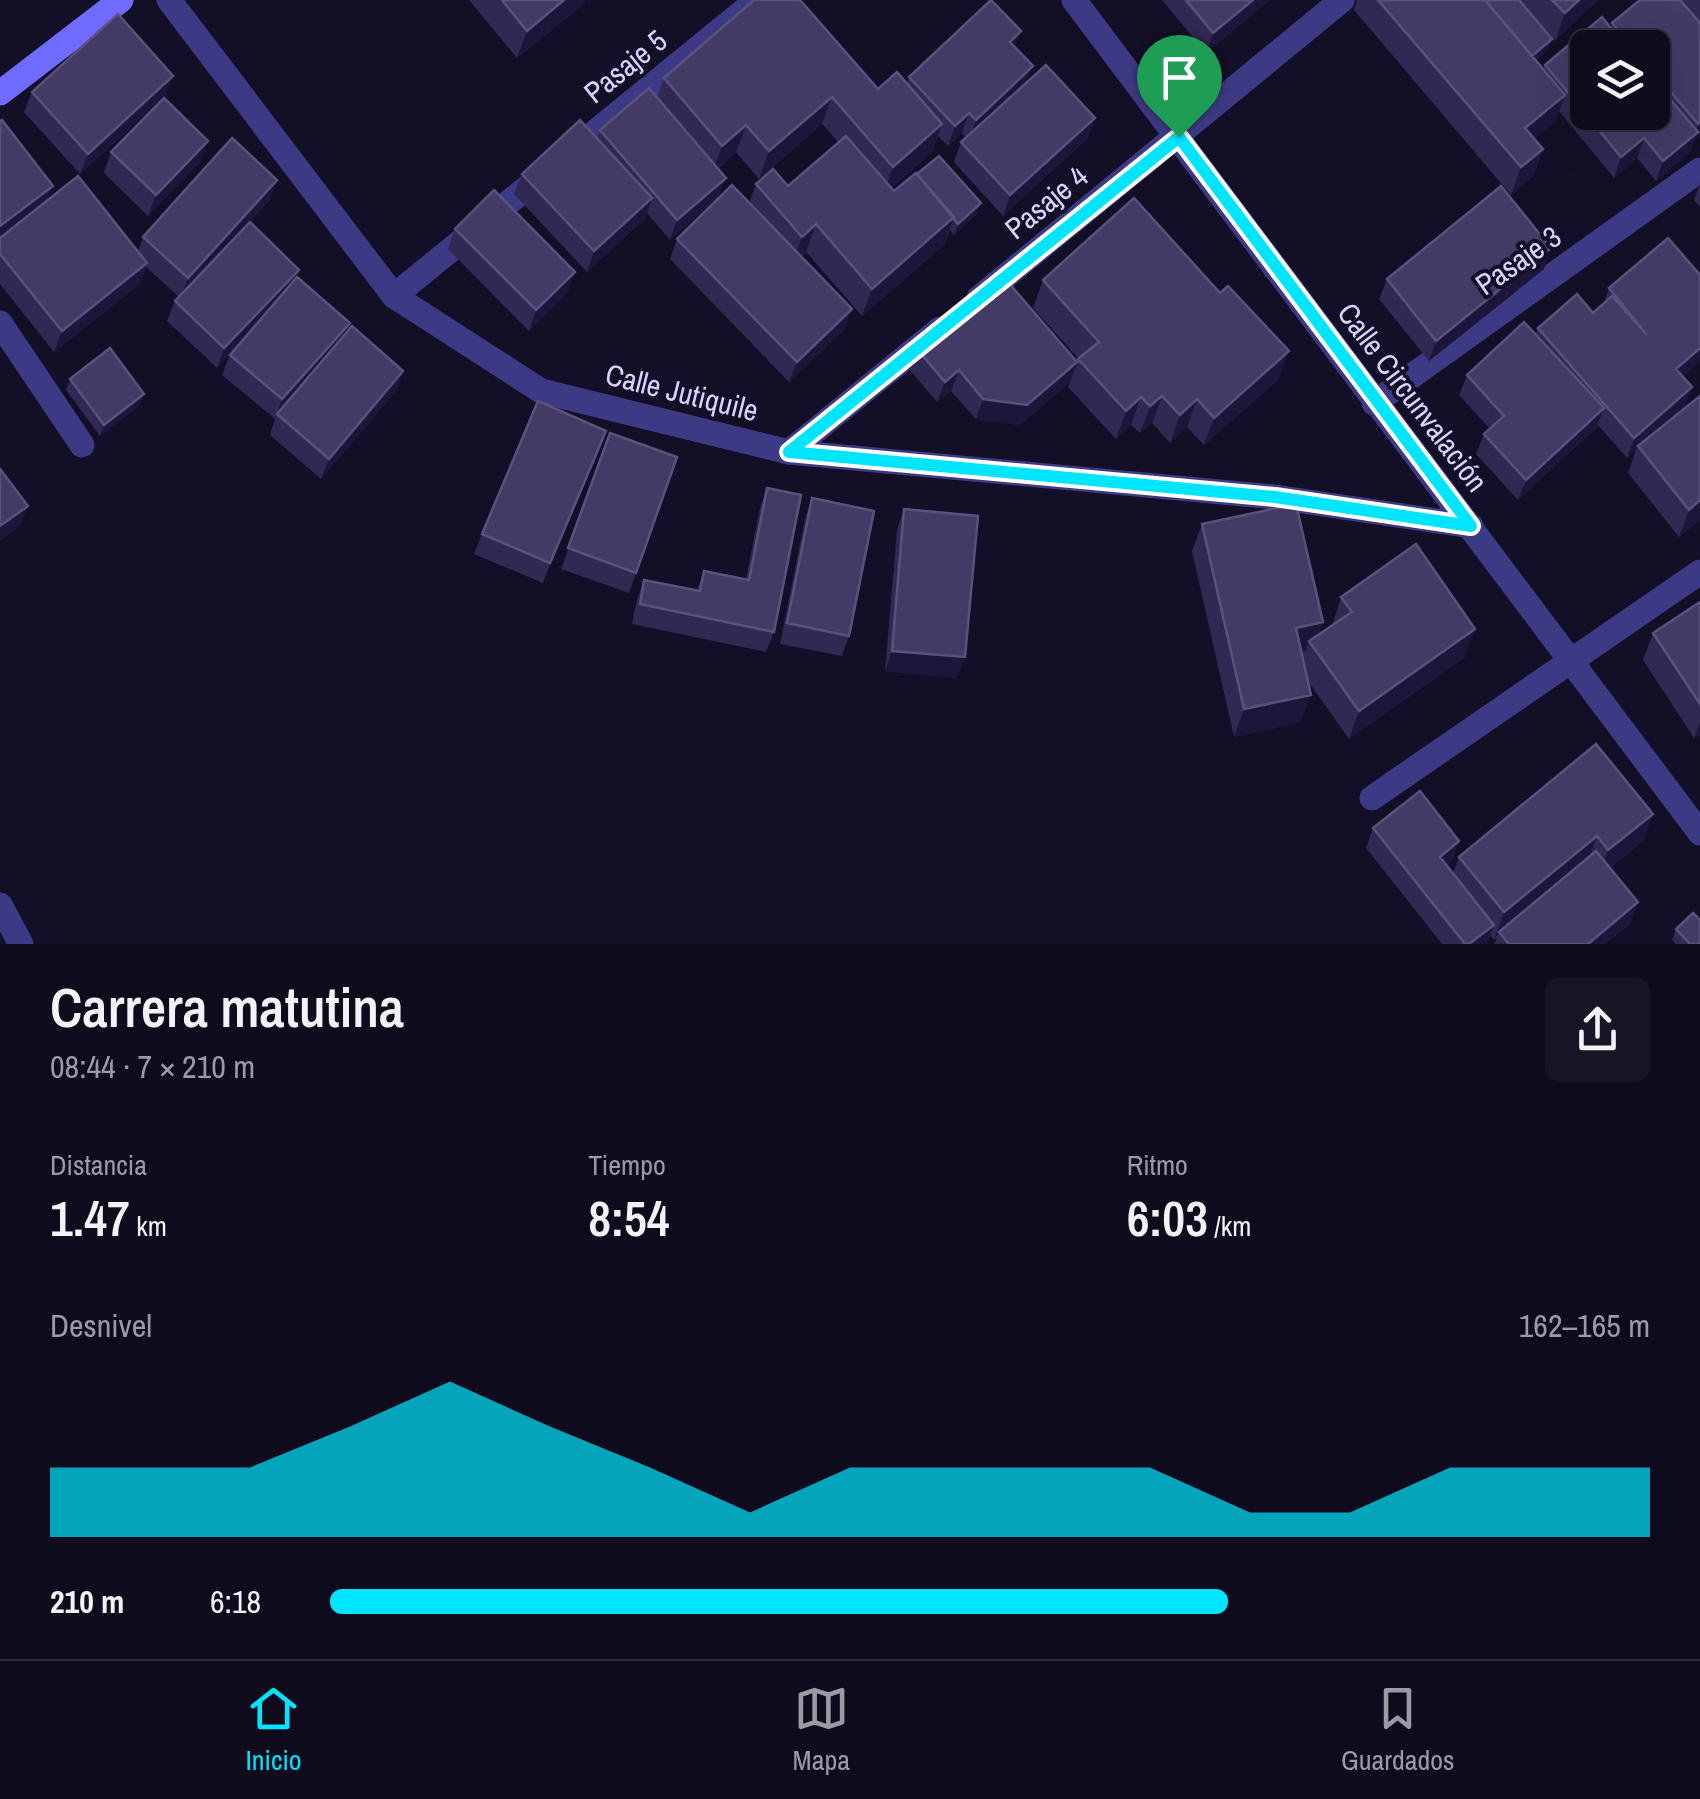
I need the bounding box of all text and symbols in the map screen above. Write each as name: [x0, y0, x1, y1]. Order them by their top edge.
street label: Pasaje 5: [575, 20, 675, 112]
map controls: [1570, 30, 1670, 130]
button: layers: [1570, 30, 1670, 130]
pin: [1137, 35, 1222, 138]
icon: arrive: [1152, 50, 1207, 105]
street label: Pasaje 4: [996, 156, 1096, 248]
street label: Pasaje 3: [1467, 216, 1569, 304]
street label: Calle Circunvalación: [1329, 294, 1497, 500]
street label: Calle Jutiquile: [602, 354, 762, 430]
text: Carrera matutina: [50, 970, 404, 1044]
button: share: [1545, 977, 1650, 1082]
text: 08:44 · 7 × 210 m: [50, 1045, 255, 1088]
text: Distancia: [50, 1146, 147, 1184]
text: Tiempo: [588, 1146, 666, 1184]
text: Ritmo: [1127, 1146, 1188, 1184]
text: 1.47: [50, 1184, 130, 1252]
text: 8:54: [588, 1184, 670, 1252]
text: 6:03: [1127, 1184, 1208, 1252]
text: km: [130, 1207, 167, 1245]
text: /km: [1208, 1207, 1251, 1245]
text: Desnivel: [50, 1304, 152, 1347]
text: 162–165 m: [1519, 1304, 1650, 1347]
text: 210 m: [50, 1580, 124, 1623]
text: 6:18: [210, 1580, 261, 1623]
tab: Inicio: [245, 1681, 302, 1779]
tab: Mapa: [793, 1681, 850, 1779]
tab: Guardados: [1341, 1681, 1455, 1779]

